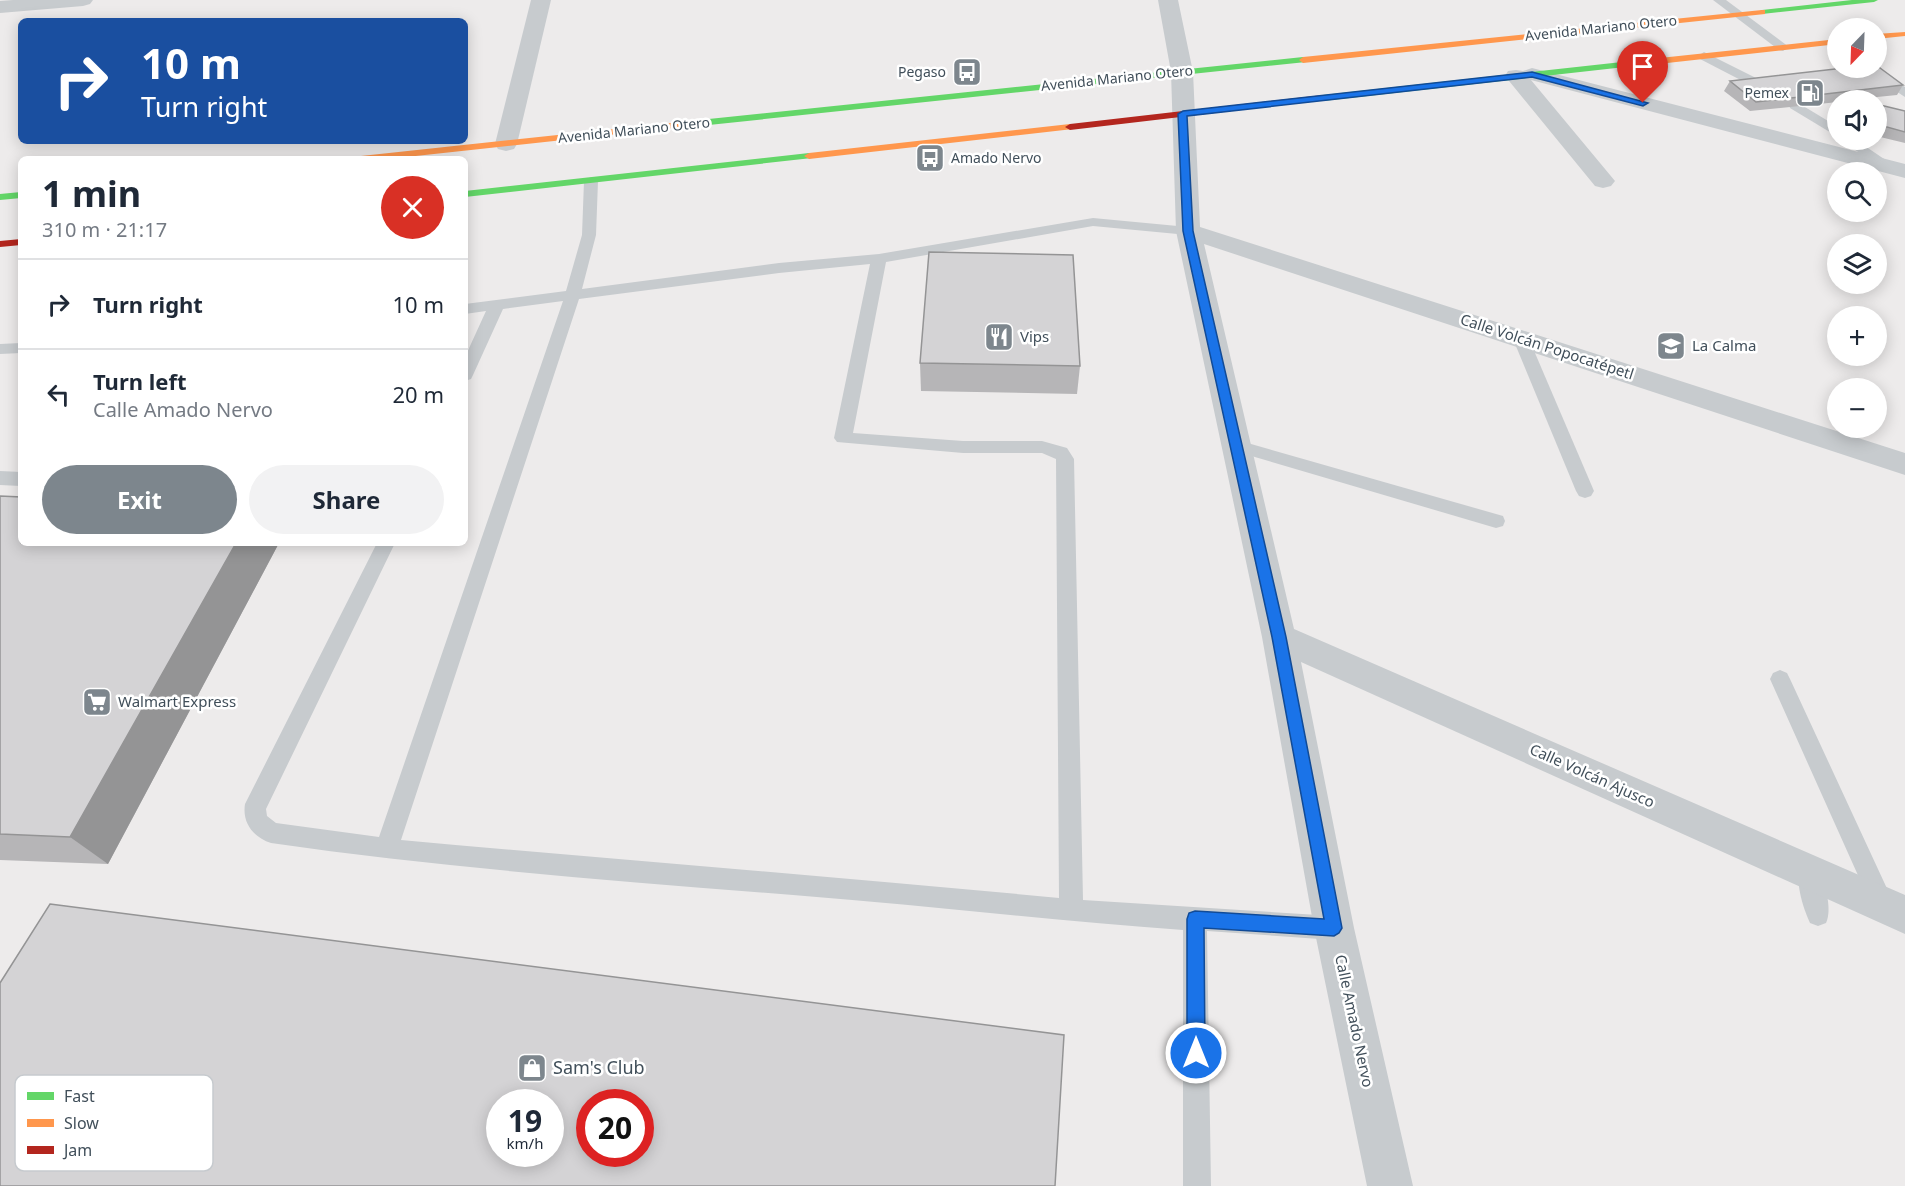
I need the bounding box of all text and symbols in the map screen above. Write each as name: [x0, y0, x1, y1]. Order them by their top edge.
street label: Avenida Mariano Otero: [1524, 10, 1678, 45]
north arrow: [1827, 18, 1887, 78]
map controls: [1827, 18, 1887, 438]
text: 10 m: [141, 34, 241, 91]
pin: [1617, 41, 1668, 103]
icon: right: [42, 42, 120, 120]
icon: arrive: [1626, 50, 1659, 83]
bus stop icon: Pegaso: [951, 56, 983, 88]
street label: Avenida Mariano Otero: [1040, 60, 1194, 95]
place label: Pegaso: [898, 62, 946, 81]
fuel station icon: Pemex: [1794, 77, 1826, 109]
place label: Pemex: [1745, 83, 1790, 102]
text: Turn right: [141, 88, 267, 125]
button: sound: [1827, 90, 1887, 150]
street label: Avenida Mariano Otero: [557, 112, 711, 147]
bus stop icon: Amado Nervo: [914, 142, 946, 174]
place label: Amado Nervo: [951, 148, 1042, 167]
button: search: [1827, 162, 1887, 222]
text: 1 min: [42, 169, 141, 218]
button: close: [381, 176, 444, 239]
text: 310 m · 21:17: [42, 216, 167, 243]
button: layers: [1827, 234, 1887, 294]
icon: right: [42, 288, 75, 321]
text: Turn right: [93, 289, 203, 319]
text: 10 m: [393, 289, 444, 319]
button: +: [1827, 306, 1887, 366]
street label: Calle Volcán Popocatépetl: [1458, 309, 1637, 384]
restaurant icon: Vips: [983, 321, 1015, 353]
place label: Vips: [1020, 326, 1049, 346]
school or university icon: La Calma: [1655, 330, 1687, 362]
place label: La Calma: [1692, 335, 1756, 355]
text: Turn left: [93, 366, 187, 396]
icon: left: [42, 378, 75, 411]
button: −: [1827, 378, 1887, 438]
text: 20 m: [393, 379, 444, 409]
text: Calle Amado Nervo: [93, 396, 273, 423]
button: Exit: [42, 465, 237, 534]
button: Share: [249, 465, 444, 534]
supermarket icon: Walmart Express: [81, 686, 113, 718]
place label: Walmart Express: [118, 691, 236, 711]
street label: Calle Volcán Ajusco: [1527, 739, 1658, 812]
street label: Calle Amado Nervo: [1331, 953, 1379, 1089]
position arrow: [1164, 1021, 1228, 1085]
shop icon: Sam's Club: [516, 1052, 548, 1084]
place label: Sam's Club: [553, 1055, 645, 1079]
legend: [15, 1075, 213, 1171]
text: Fast: [64, 1085, 95, 1107]
speed limit sign: 20: [576, 1089, 654, 1167]
text: 19: [508, 1100, 542, 1141]
text: Slow: [64, 1112, 99, 1134]
text: km/h: [507, 1133, 543, 1153]
text: Jam: [62, 1139, 92, 1161]

